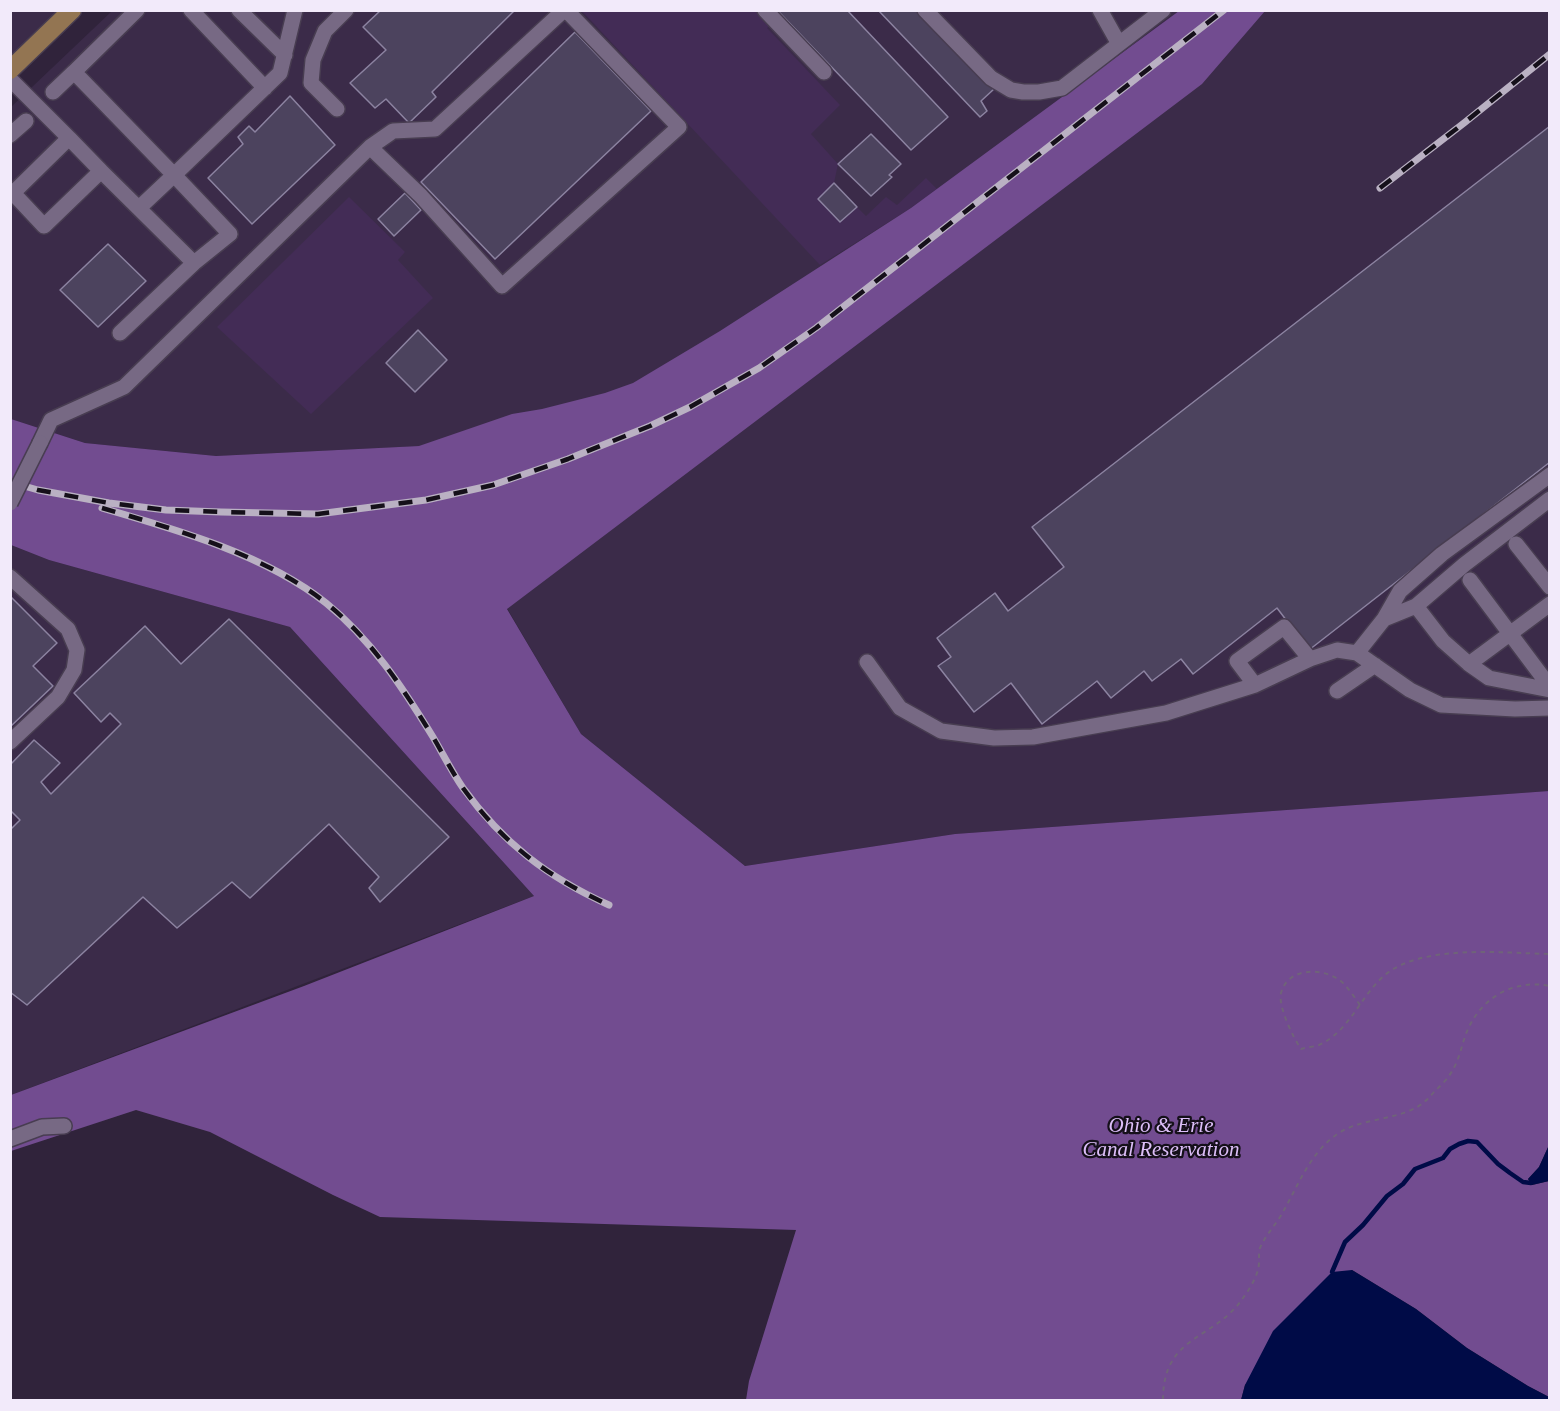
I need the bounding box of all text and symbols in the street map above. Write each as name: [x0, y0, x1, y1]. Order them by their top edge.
park label: Ohio & Erie Canal Reservation: [1083, 1113, 1239, 1163]

